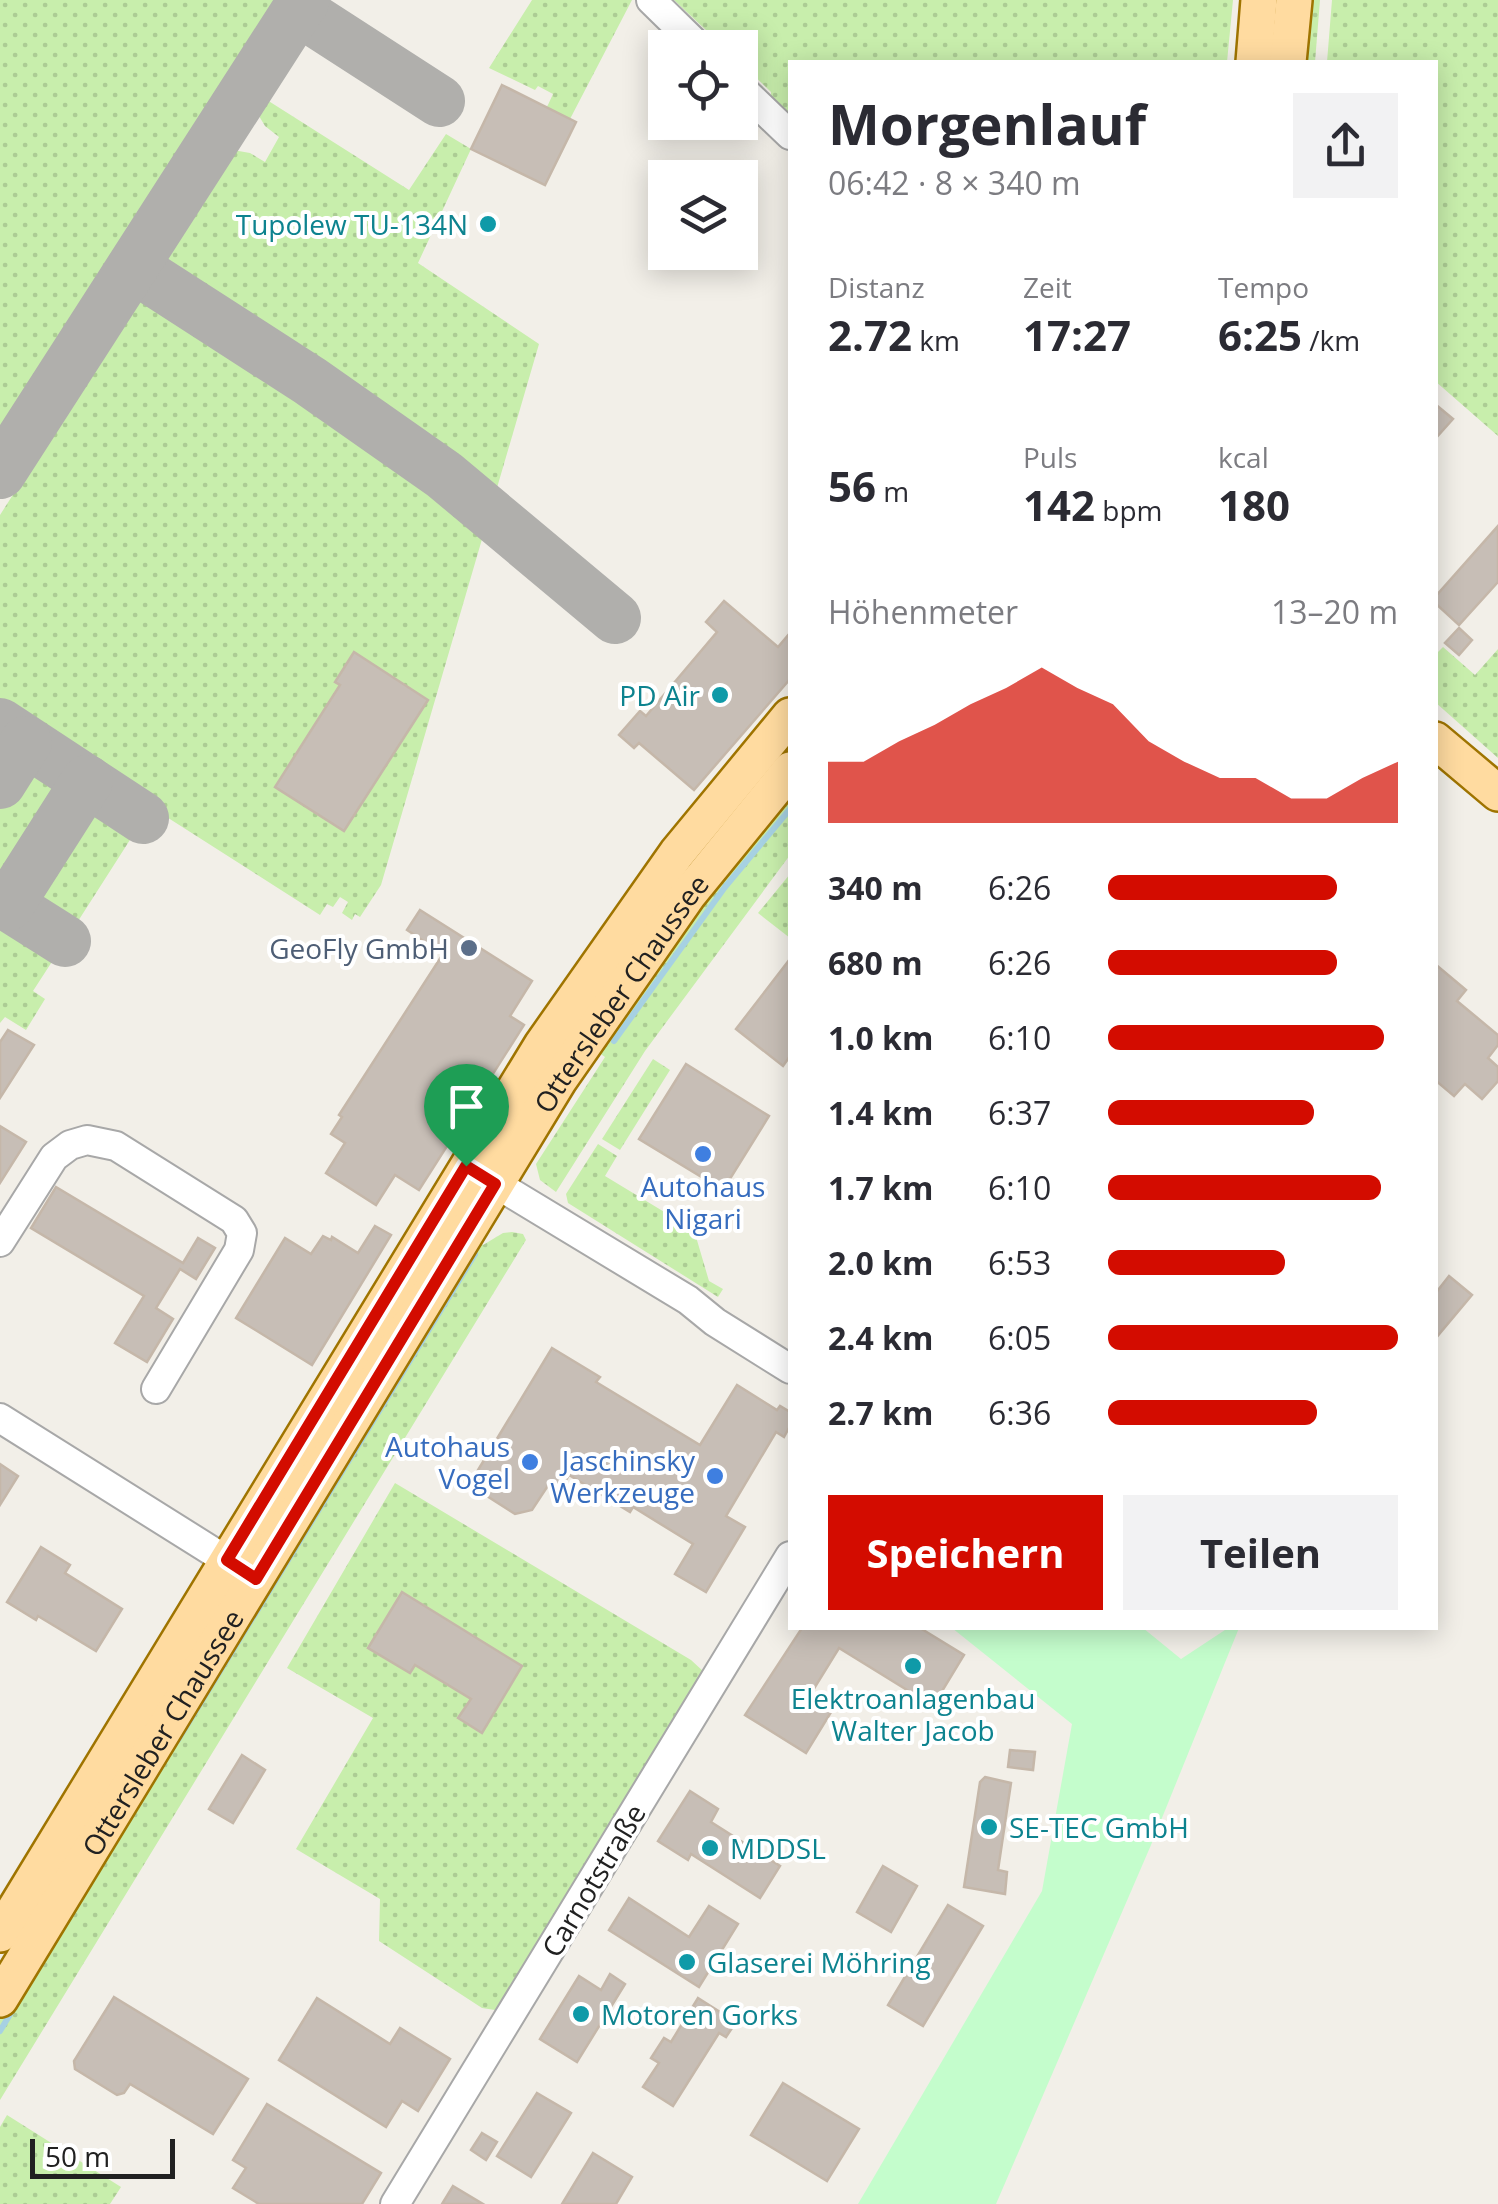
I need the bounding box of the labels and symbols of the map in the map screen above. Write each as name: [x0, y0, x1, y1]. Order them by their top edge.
place label: Tupolew TU-134N: [236, 205, 468, 243]
marker: Tupolew TU-134N: [477, 213, 499, 235]
place label: PD Air: [619, 676, 701, 714]
marker: PD Air: [709, 684, 731, 706]
street label: Ottersleber Chaussee: [525, 866, 717, 1120]
place label: GeoFly GmbH: [269, 929, 449, 967]
marker: GeoFly GmbH: [458, 937, 480, 959]
pin: [424, 1064, 509, 1167]
marker: Autohaus Nigari: [692, 1143, 714, 1165]
place label: Autohaus Nigari: [641, 1167, 765, 1237]
place label: Autohaus Vogel: [385, 1427, 510, 1497]
place label: Jaschinsky Werkzeuge: [550, 1441, 696, 1511]
marker: Autohaus Vogel: [519, 1451, 541, 1473]
marker: Jaschinsky Werkzeuge: [704, 1465, 726, 1487]
street label: Ottersleber Chaussee: [73, 1602, 252, 1863]
marker: Elektroanlagenbau Walter Jacob: [902, 1655, 924, 1677]
place label: Elektroanlagenbau Walter Jacob: [791, 1679, 1035, 1749]
street label: Carnotstraße: [532, 1796, 654, 1964]
place label: SE-TEC GmbH: [1009, 1808, 1189, 1846]
marker: SE-TEC GmbH: [978, 1816, 1000, 1838]
place label: MDDSL: [730, 1829, 826, 1867]
marker: MDDSL: [699, 1837, 721, 1859]
place label: Glaserei Möhring: [707, 1943, 931, 1981]
marker: Glaserei Möhring: [676, 1951, 698, 1973]
place label: Motoren Gorks: [601, 1995, 798, 2033]
marker: Motoren Gorks: [570, 2003, 592, 2025]
scale bar: [30, 2134, 175, 2178]

